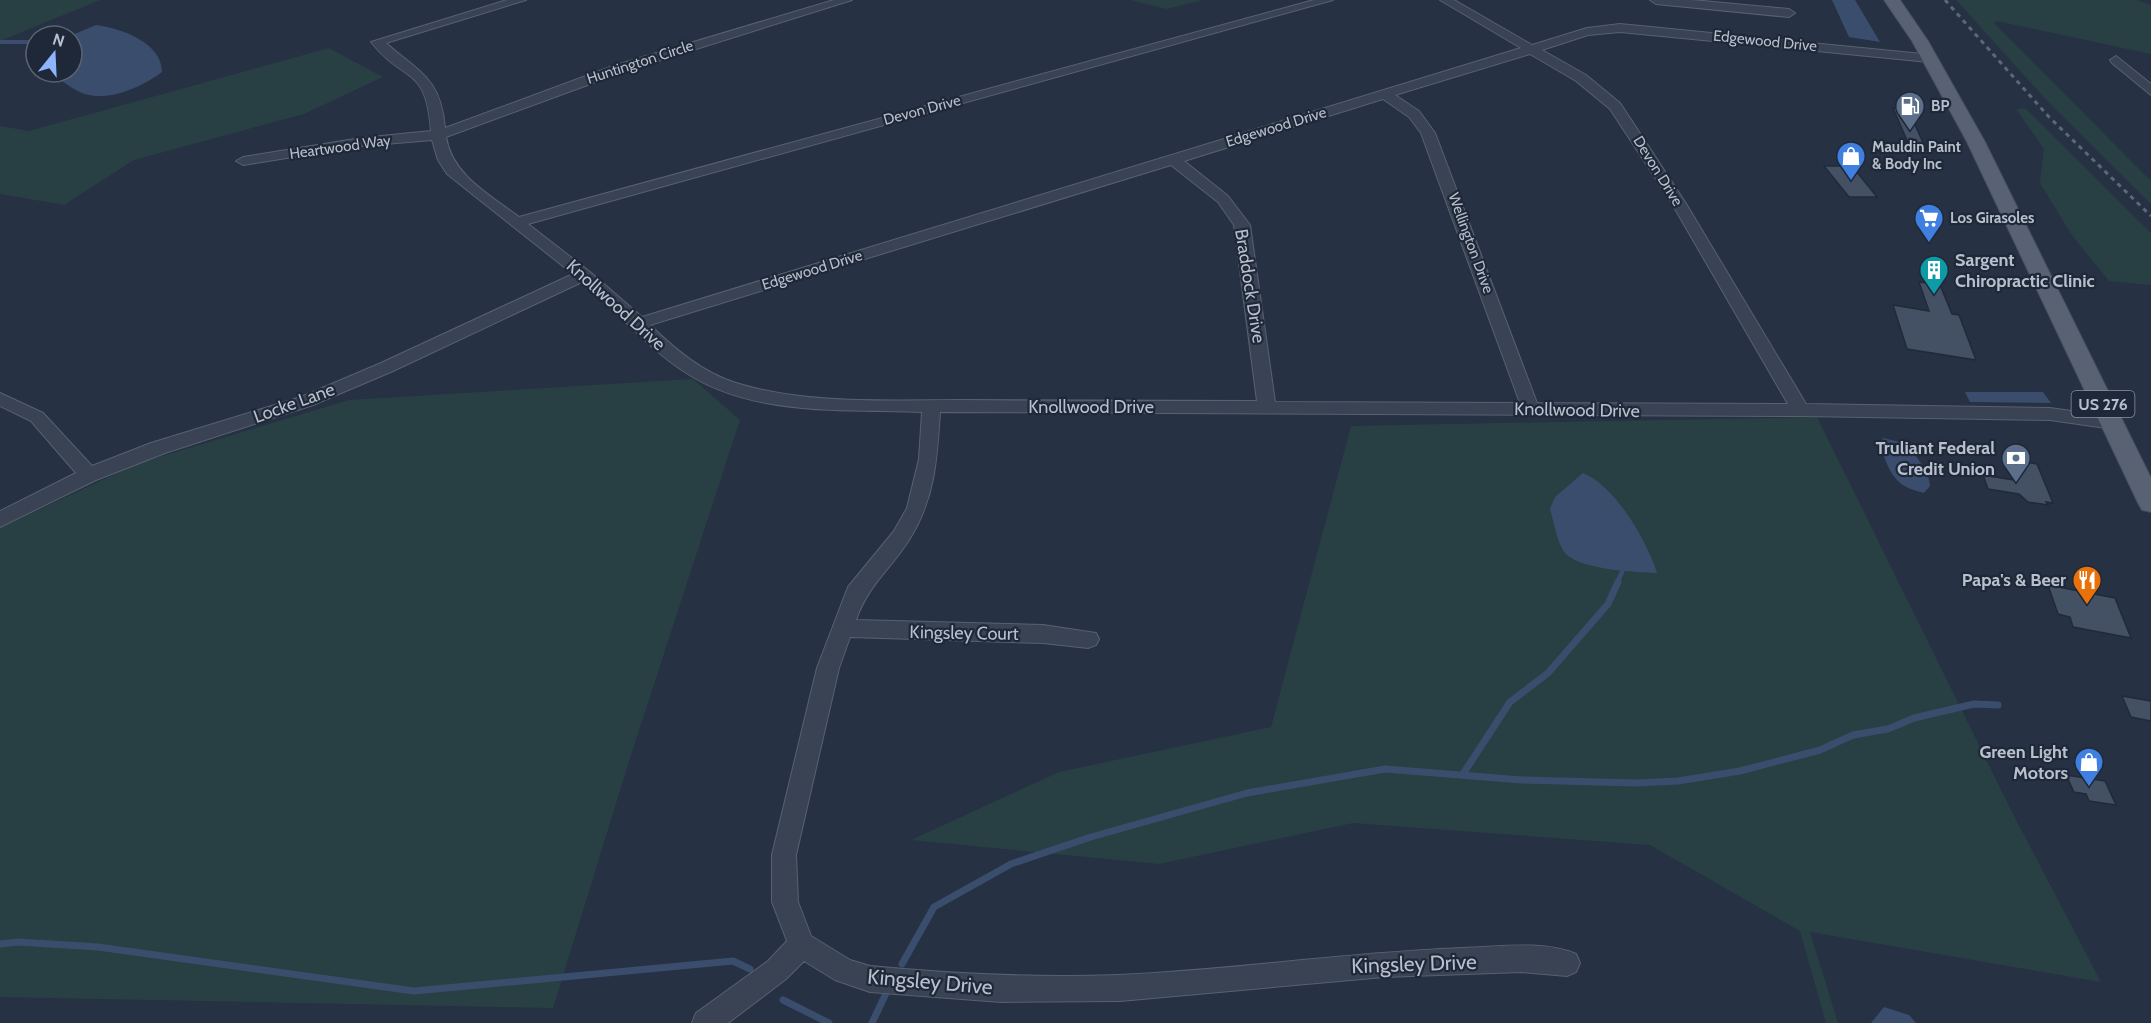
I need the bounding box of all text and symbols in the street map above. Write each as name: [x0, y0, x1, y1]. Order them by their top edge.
north arrow: [24, 24, 84, 84]
street label: Edgewood Drive: [1712, 27, 1818, 55]
text: N: [50, 29, 67, 51]
street label: Huntington Circle: [584, 36, 696, 88]
fuel station icon: BP: [1894, 90, 1926, 132]
street label: Devon Drive: [881, 91, 963, 129]
place label: BP: [1931, 97, 1949, 115]
street label: Edgewood Drive: [1224, 103, 1329, 151]
street label: Heartwood Way: [288, 131, 392, 163]
street label: Devon Drive: [1629, 133, 1687, 210]
place label: Mauldin Paint & Body Inc: [1872, 138, 1961, 173]
shop icon: Mauldin Paint & Body Inc: [1835, 140, 1867, 182]
street label: Wellington Drive: [1444, 190, 1498, 296]
supermarket icon: Los Girasoles: [1913, 202, 1945, 244]
place label: Los Girasoles: [1950, 209, 2034, 227]
street label: Braddock Drive: [1230, 227, 1270, 345]
street label: Edgewood Drive: [760, 246, 865, 294]
place label: Sargent Chiropractic Clinic: [1955, 249, 2095, 292]
building icon: Sargent Chiropractic Clinic: [1918, 254, 1950, 296]
street label: Knollwood Drive: [562, 255, 670, 355]
street label: Locke Lane: [250, 378, 338, 428]
road number: US 276: [2072, 391, 2134, 417]
street label: Knollwood Drive: [1028, 396, 1154, 418]
street label: Knollwood Drive: [1514, 398, 1640, 422]
place label: Truliant Federal Credit Union: [1875, 437, 1995, 480]
bank icon: Truliant Federal Credit Union: [2000, 442, 2032, 484]
restaurant icon: Papa's & Beer: [2071, 564, 2103, 606]
place label: Papa's & Beer: [1962, 569, 2066, 591]
street label: Kingsley Court: [909, 621, 1019, 645]
place label: Green Light Motors: [1980, 741, 2068, 784]
shop icon: Green Light Motors: [2073, 746, 2105, 788]
street label: Kingsley Drive: [1351, 949, 1477, 978]
street label: Kingsley Drive: [866, 964, 994, 999]

